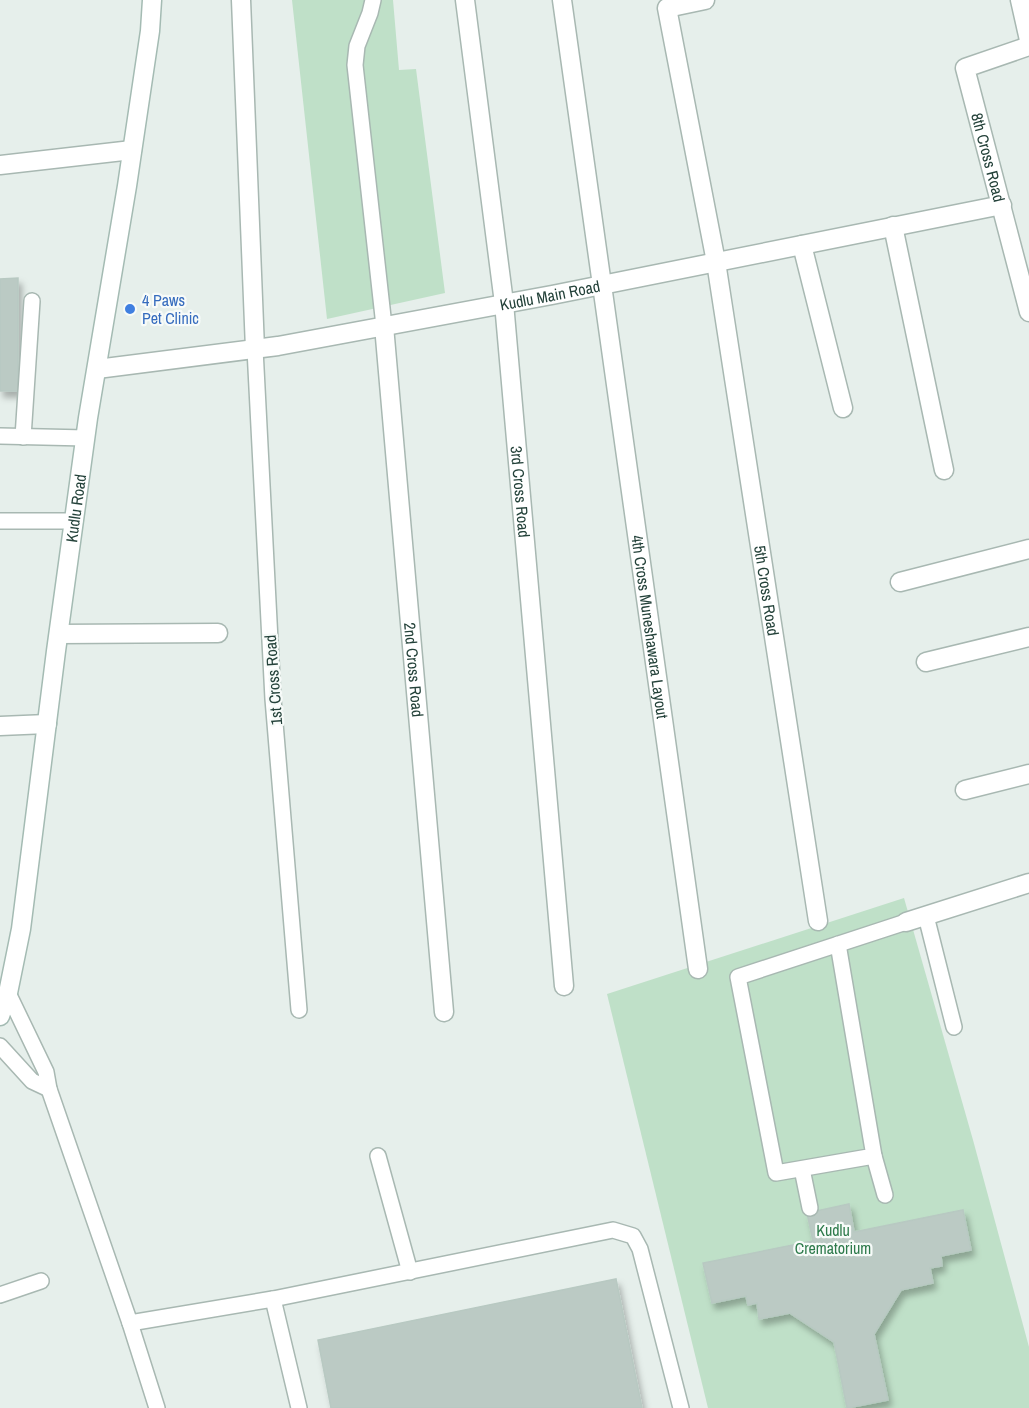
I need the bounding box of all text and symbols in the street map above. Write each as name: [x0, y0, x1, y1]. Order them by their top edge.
street label: 8th Cross Road: [966, 110, 1011, 204]
street label: Kudlu Main Road: [498, 275, 602, 315]
place label: 4 Paws Pet Clinic: [142, 289, 199, 329]
marker: 4 Paws Pet Clinic: [123, 302, 137, 316]
street label: 3rd Cross Road: [506, 445, 536, 539]
street label: Kudlu Road: [60, 473, 91, 544]
street label: 4th Cross Muneshawara Layout: [626, 534, 674, 720]
street label: 5th Cross Road: [749, 544, 785, 637]
street label: 2nd Cross Road: [399, 621, 429, 718]
street label: 1st Cross Road: [259, 634, 287, 726]
park label: Kudlu Crematorium: [795, 1219, 871, 1259]

